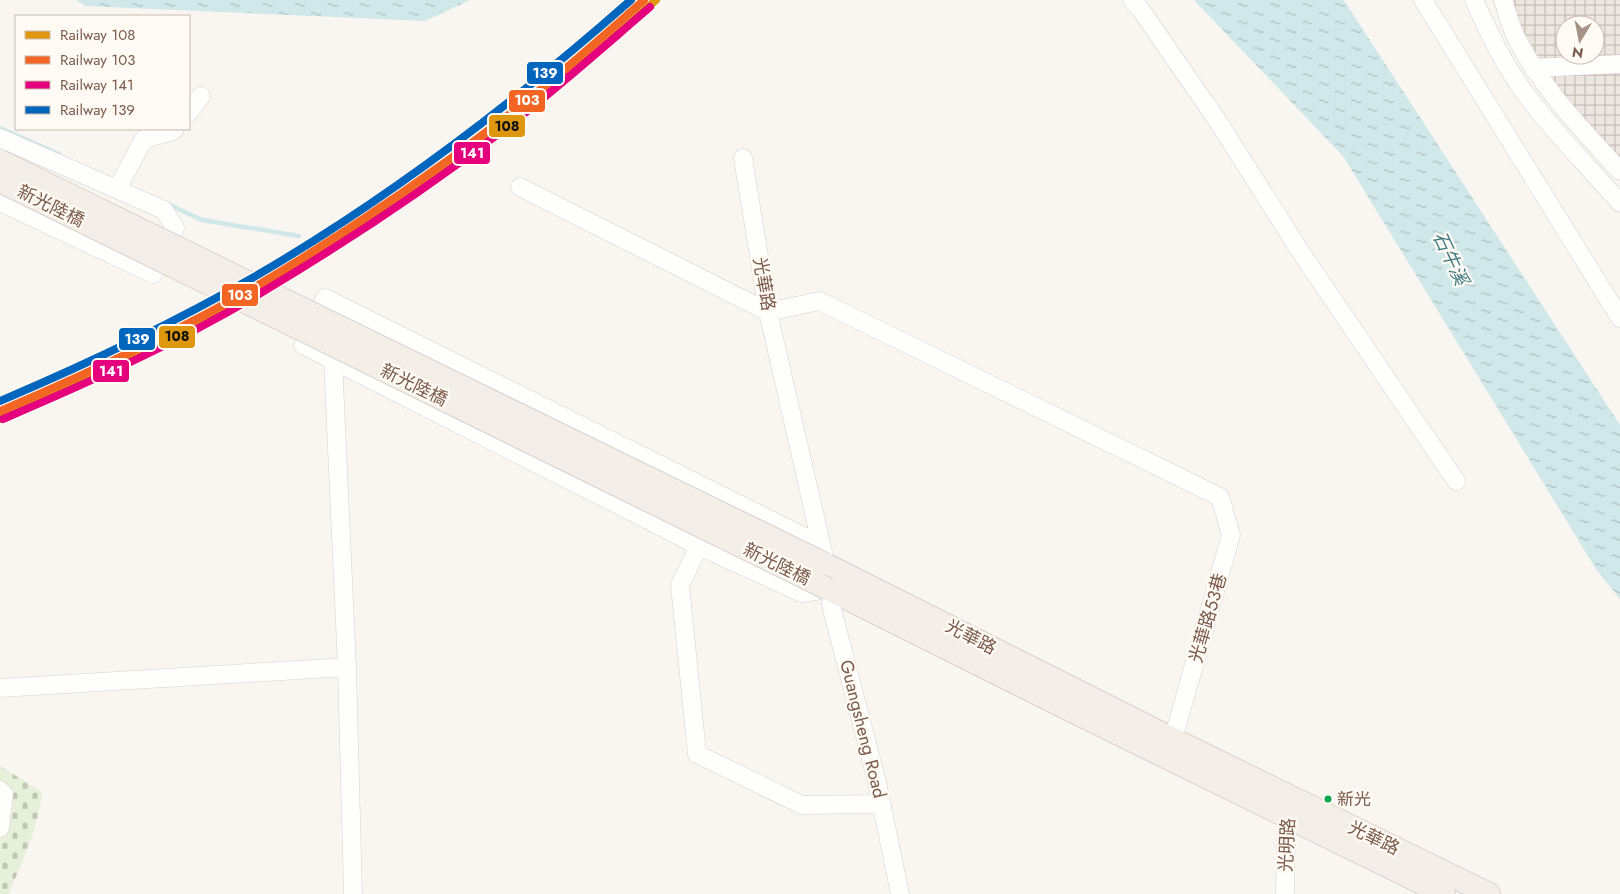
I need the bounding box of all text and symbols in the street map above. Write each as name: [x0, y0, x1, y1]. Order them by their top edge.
legend: [15, 15, 190, 130]
north arrow: [1555, 15, 1605, 65]
text: Railway 108: [60, 24, 135, 46]
text: N: [1571, 42, 1585, 64]
text: Railway 103: [60, 49, 135, 71]
line badge: 139: [526, 61, 564, 85]
text: 139: [532, 63, 558, 83]
text: Railway 141: [60, 74, 134, 96]
line badge: 103: [508, 89, 546, 113]
text: 103: [514, 90, 540, 110]
text: Railway 139: [60, 99, 135, 121]
line badge: 108: [488, 114, 526, 138]
text: 108: [494, 116, 520, 136]
line badge: 141: [453, 141, 491, 165]
text: 141: [460, 143, 484, 163]
street label: 新光陸橋: [13, 179, 89, 233]
water label: 石牛溪: [1426, 227, 1476, 292]
street label: 光華路: [747, 255, 781, 313]
line badge: 103: [221, 283, 259, 307]
text: 103: [227, 285, 253, 305]
line badge: 108: [158, 325, 196, 349]
text: 108: [164, 326, 190, 346]
line badge: 139: [118, 327, 156, 351]
text: 139: [124, 329, 150, 349]
street label: 新光陸橋: [376, 358, 452, 412]
line badge: 141: [92, 359, 130, 383]
text: 141: [99, 361, 123, 381]
street label: 新光陸橋: [739, 537, 815, 591]
street label: 光華路53巷: [1183, 570, 1233, 666]
street label: 光華路: [941, 613, 1001, 661]
street label: Guangsheng Road: [833, 657, 893, 801]
place label: 新光: [1337, 787, 1371, 811]
marker: 新光: [1323, 794, 1333, 804]
street label: 光華路: [1344, 814, 1404, 862]
street label: 光明路: [1273, 817, 1301, 873]

